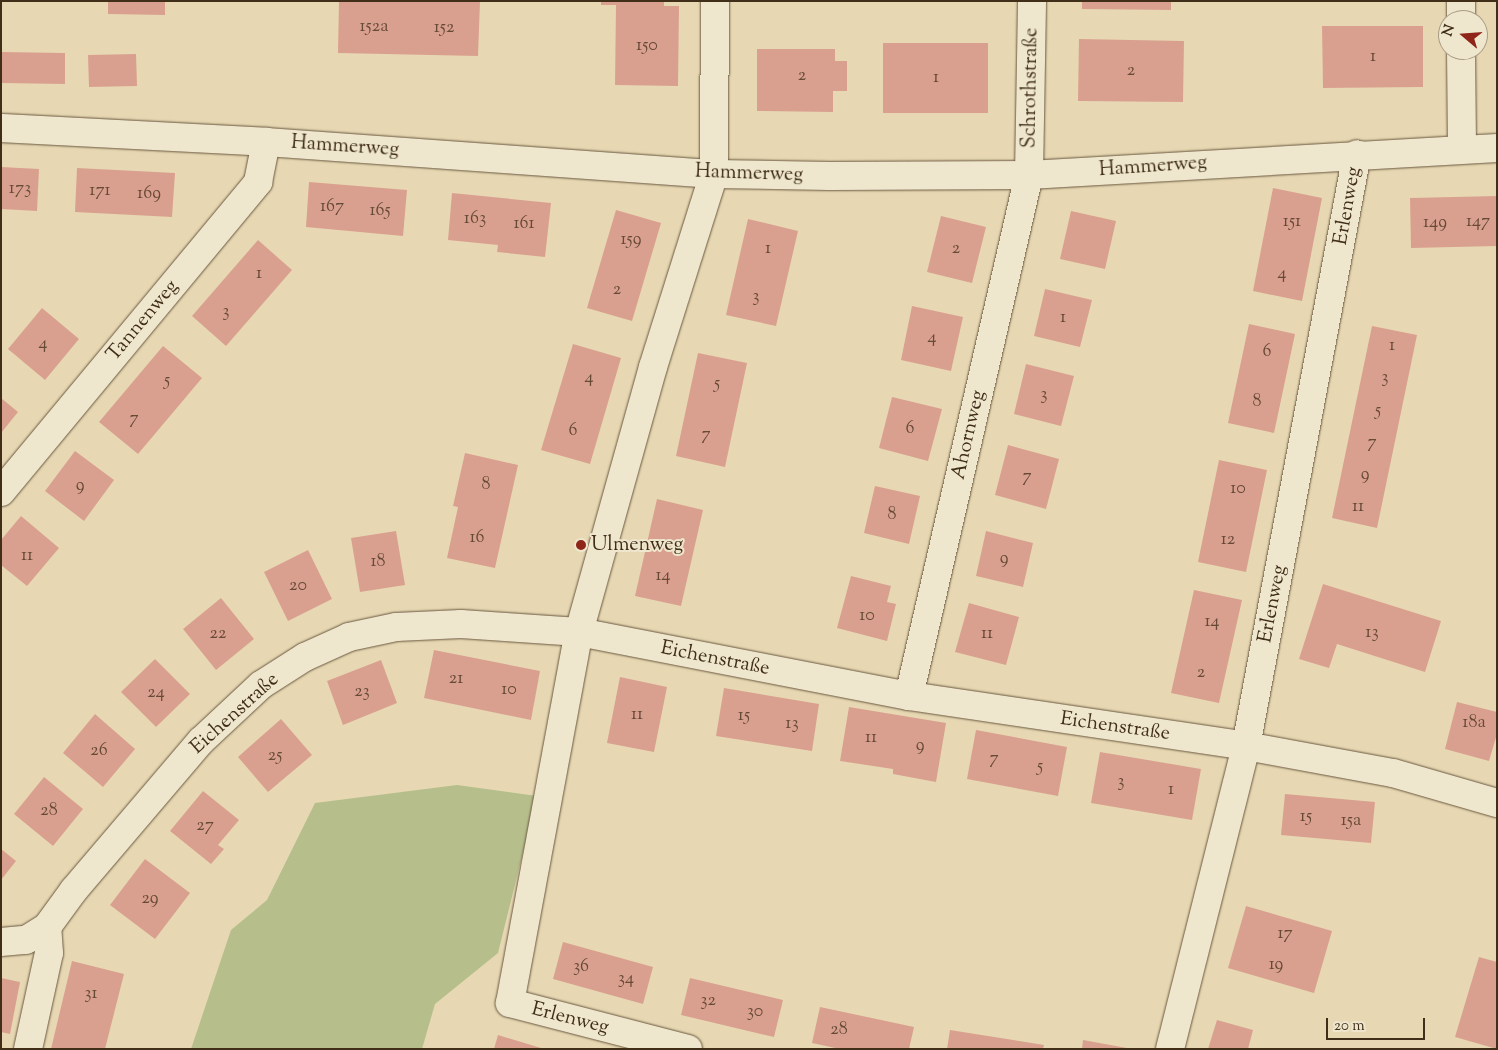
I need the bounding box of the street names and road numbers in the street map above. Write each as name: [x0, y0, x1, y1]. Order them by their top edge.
street label: Schrothstraße: [1018, 27, 1044, 149]
street label: Hammerweg: [290, 131, 400, 163]
street label: Hammerweg: [1098, 151, 1208, 183]
street label: Hammerweg: [695, 160, 803, 188]
street label: Erlenweg: [1329, 165, 1367, 247]
street label: Tannenweg: [102, 275, 184, 367]
street label: Ahornweg: [947, 388, 991, 482]
street label: Erlenweg: [1254, 563, 1292, 645]
street label: Eichenstraße: [658, 637, 772, 681]
street label: Eichenstraße: [186, 668, 284, 760]
street label: Eichenstraße: [1059, 707, 1171, 747]
street label: Erlenweg: [529, 998, 611, 1040]

